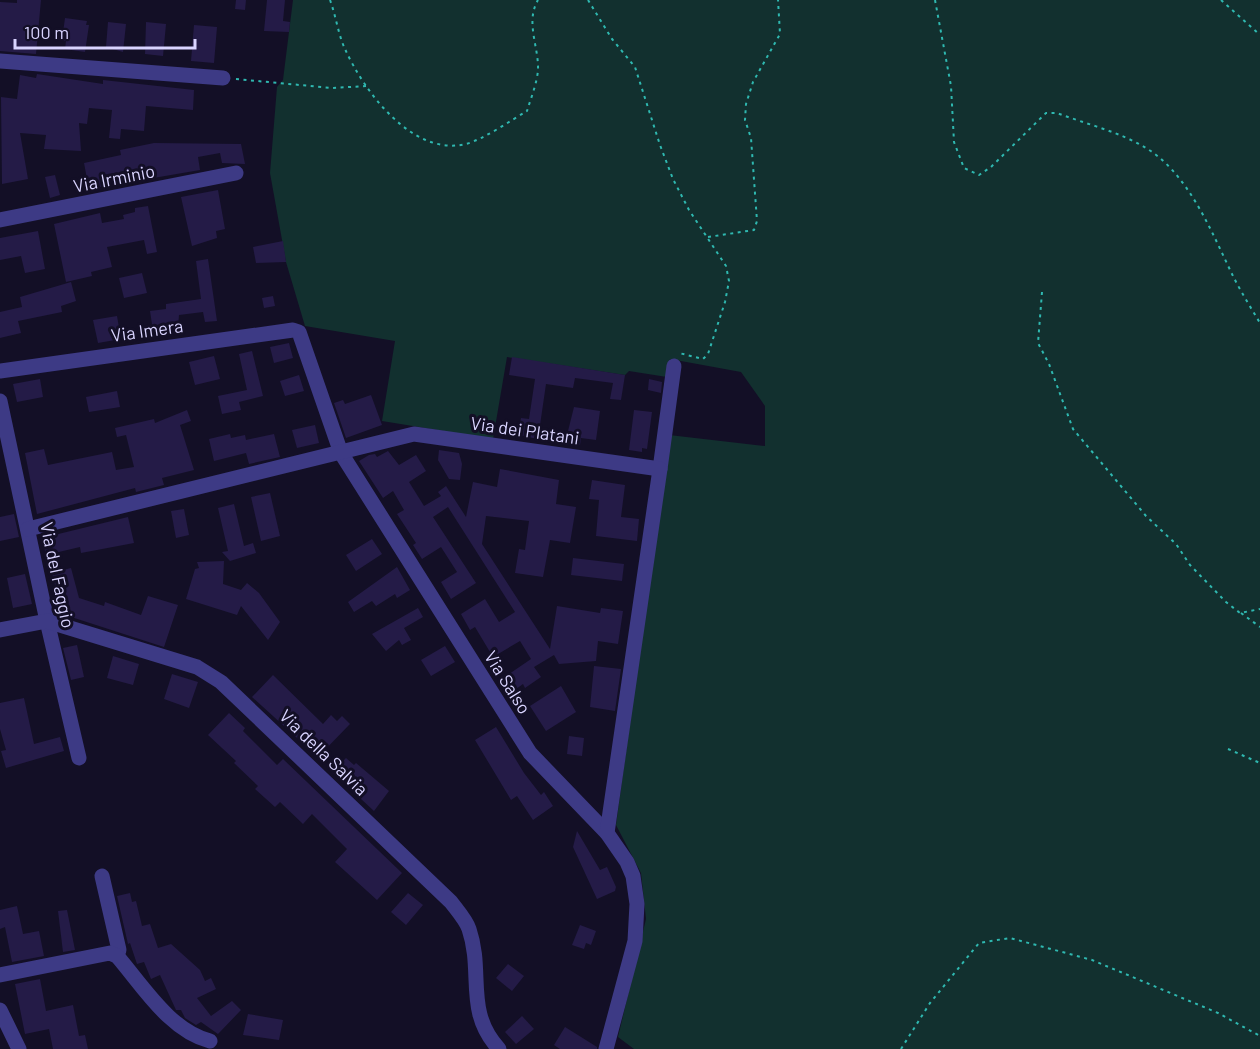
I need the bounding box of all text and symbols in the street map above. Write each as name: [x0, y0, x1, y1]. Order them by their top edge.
scale bar: [15, 12, 195, 50]
text: 100 m: [24, 21, 69, 43]
street label: Via Irminio: [71, 159, 157, 197]
street label: Via Imera: [109, 314, 185, 346]
street label: Via dei Platani: [469, 411, 581, 449]
street label: Via del Faggio: [36, 520, 80, 630]
street label: Via Salso: [480, 646, 536, 718]
street label: Via della Salvia: [275, 704, 373, 800]

